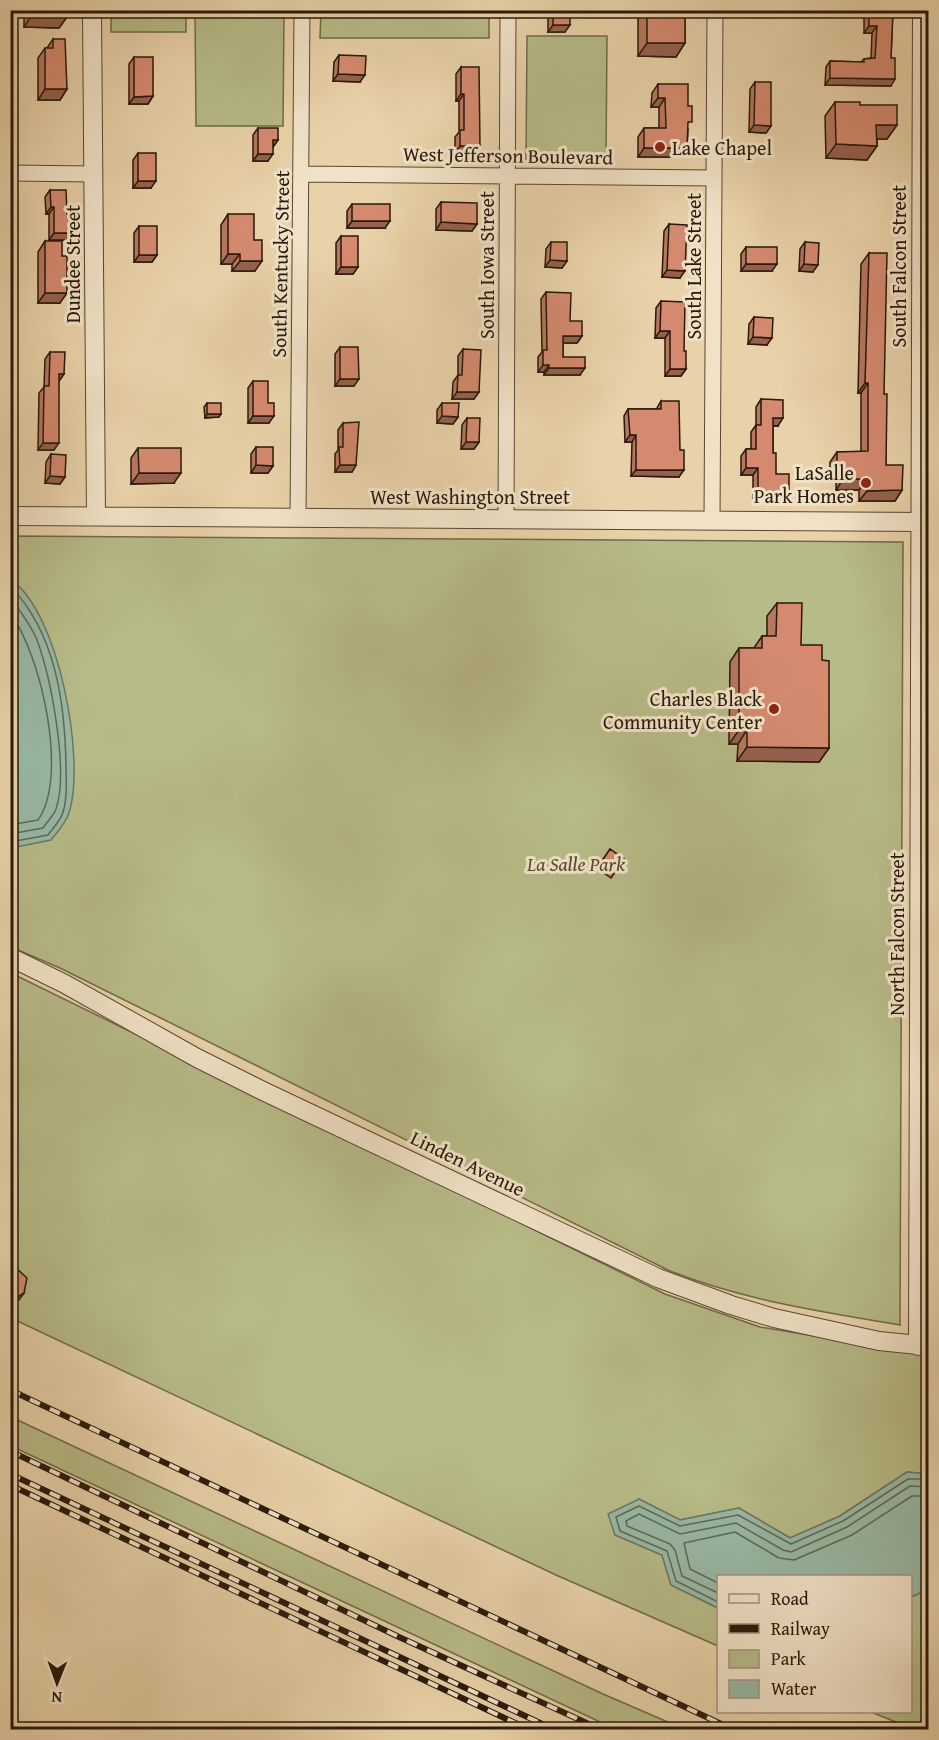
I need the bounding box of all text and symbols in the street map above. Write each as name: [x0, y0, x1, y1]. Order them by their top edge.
place label: Lake Chapel: [672, 133, 772, 162]
street label: West Jefferson Boulevard: [403, 139, 614, 171]
marker: Lake Chapel: [653, 140, 667, 154]
street label: South Kentucky Street: [264, 170, 296, 358]
street label: South Falcon Street: [884, 185, 913, 347]
street label: South Iowa Street: [472, 191, 501, 339]
street label: South Lake Street: [679, 193, 708, 339]
street label: Dundee Street: [58, 205, 87, 323]
place label: LaSalle Park Homes: [754, 458, 854, 510]
marker: LaSalle Park Homes: [859, 476, 873, 490]
street label: West Washington Street: [370, 482, 570, 511]
place label: Charles Black Community Center: [603, 684, 763, 736]
marker: Charles Black Community Center: [767, 702, 781, 716]
park label: La Salle Park: [526, 849, 626, 878]
street label: North Falcon Street: [882, 852, 911, 1016]
street label: Linden Avenue: [406, 1123, 530, 1203]
legend: [717, 1575, 912, 1713]
text: Road: [771, 1585, 809, 1612]
text: Railway: [771, 1615, 830, 1642]
text: Park: [771, 1645, 807, 1672]
north arrow: [27, 1653, 87, 1713]
text: Water: [771, 1675, 817, 1702]
text: N: [51, 1686, 62, 1710]

